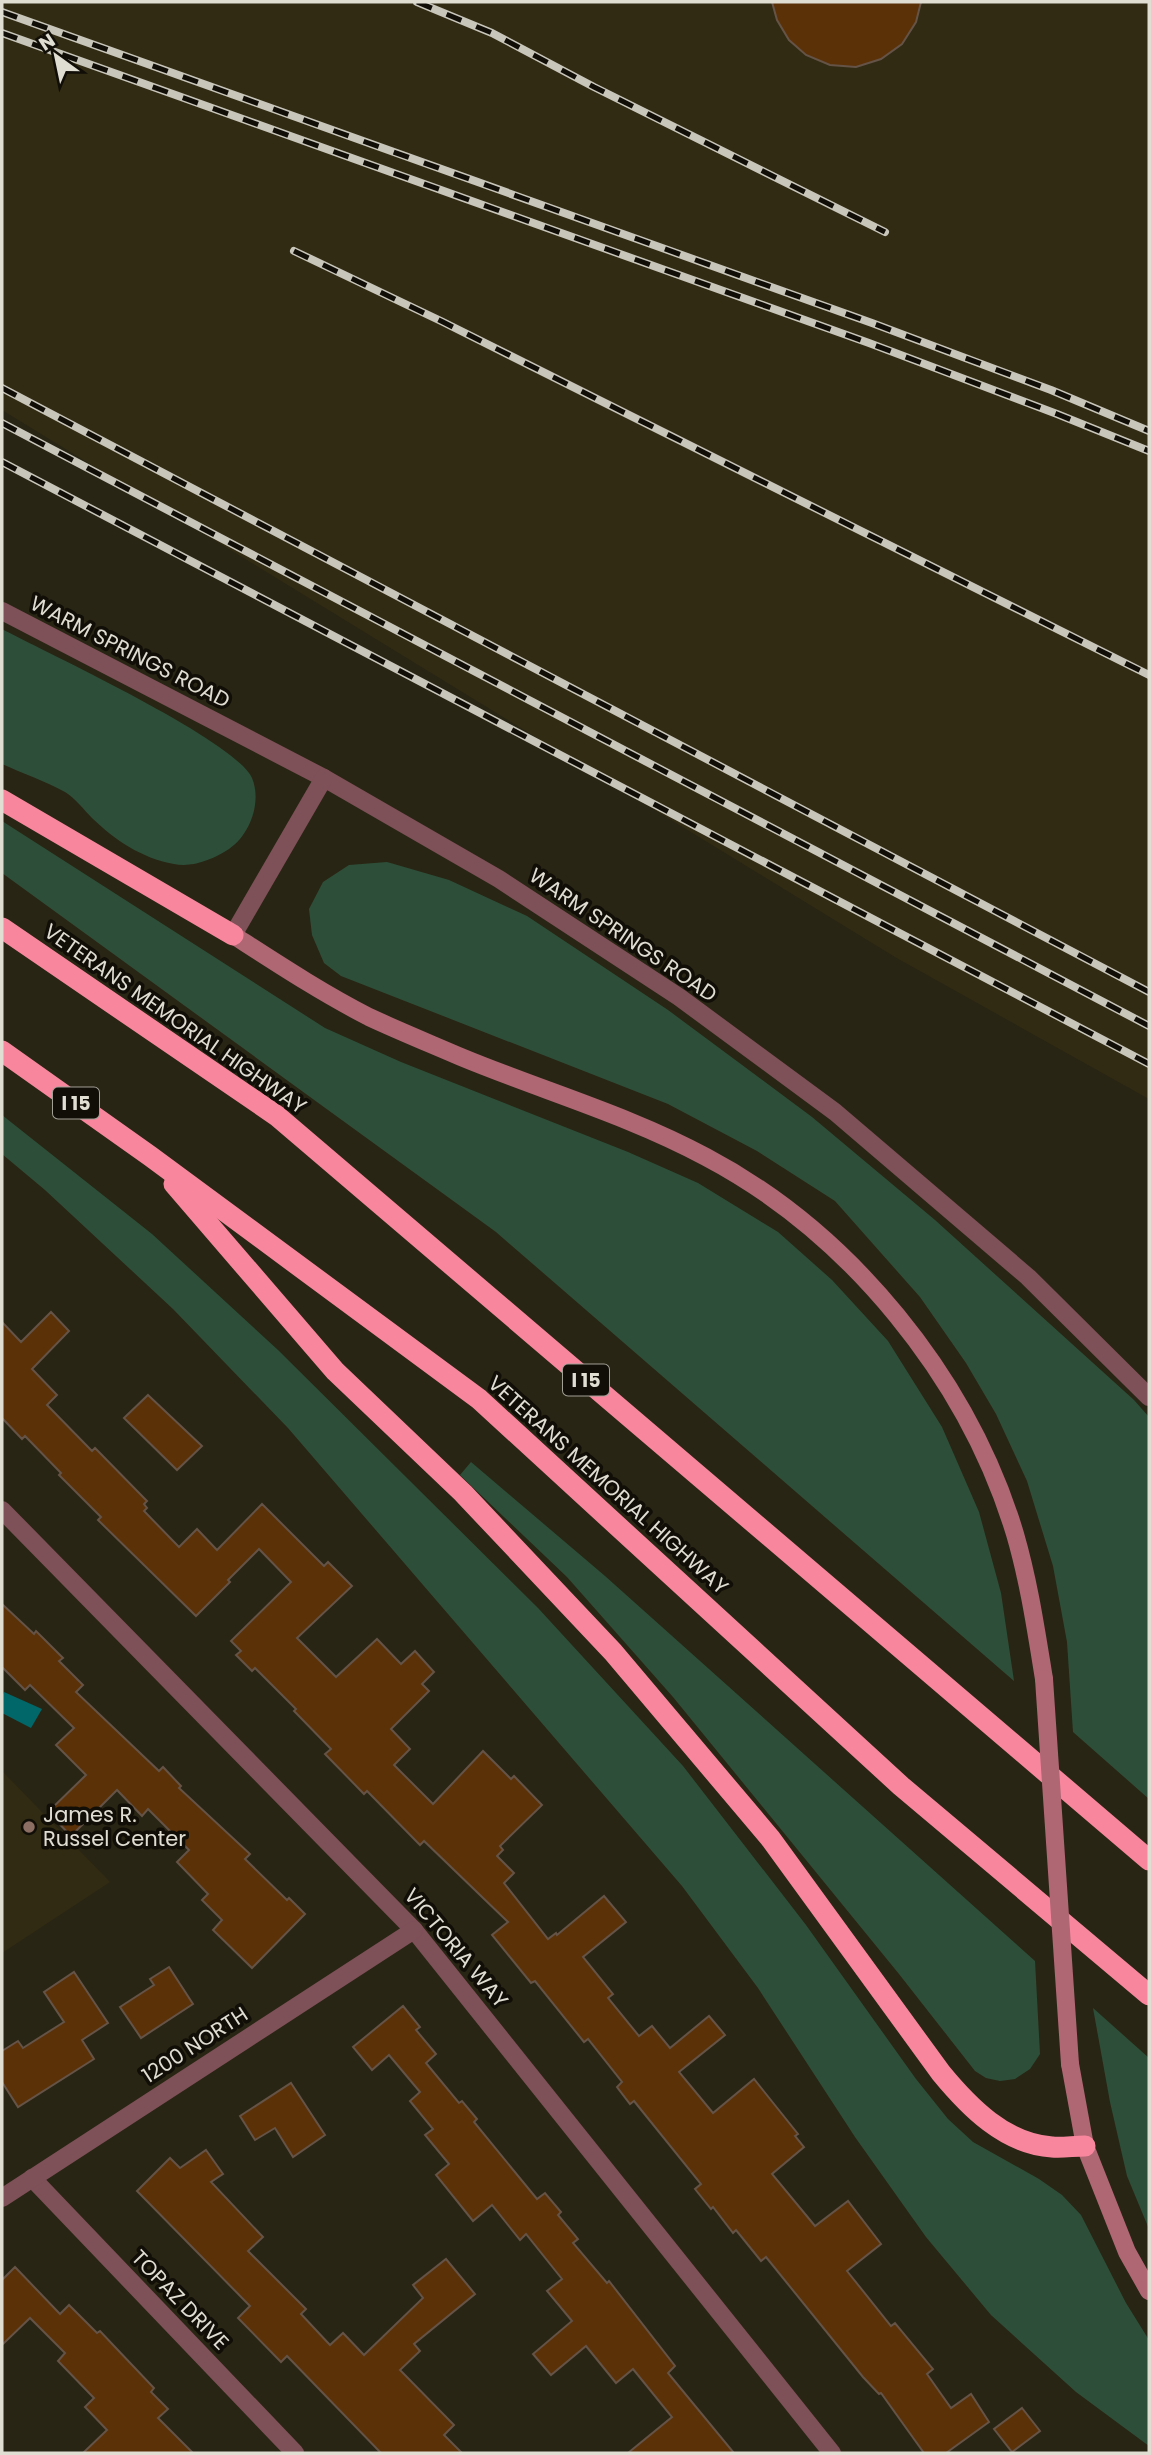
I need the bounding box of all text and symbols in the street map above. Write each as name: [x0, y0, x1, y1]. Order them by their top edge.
north arrow: [21, 21, 91, 91]
text: N: [34, 27, 60, 57]
street label: WARM SPRINGS ROAD: [25, 589, 235, 715]
street label: WARM SPRINGS ROAD: [524, 861, 723, 1008]
street label: VETERANS MEMORIAL HIGHWAY: [38, 917, 312, 1121]
road number: I 15: [53, 1088, 99, 1119]
road number: I 15: [563, 1364, 609, 1396]
street label: VETERANS MEMORIAL HIGHWAY: [482, 1369, 735, 1601]
place label: James R. Russel Center: [43, 1800, 186, 1853]
marker: James R. Russel Center: [21, 1819, 37, 1835]
street label: VICTORIA WAY: [398, 1882, 515, 2014]
street label: 1200 NORTH: [136, 2000, 253, 2090]
street label: TOPAZ DRIVE: [125, 2243, 236, 2356]

